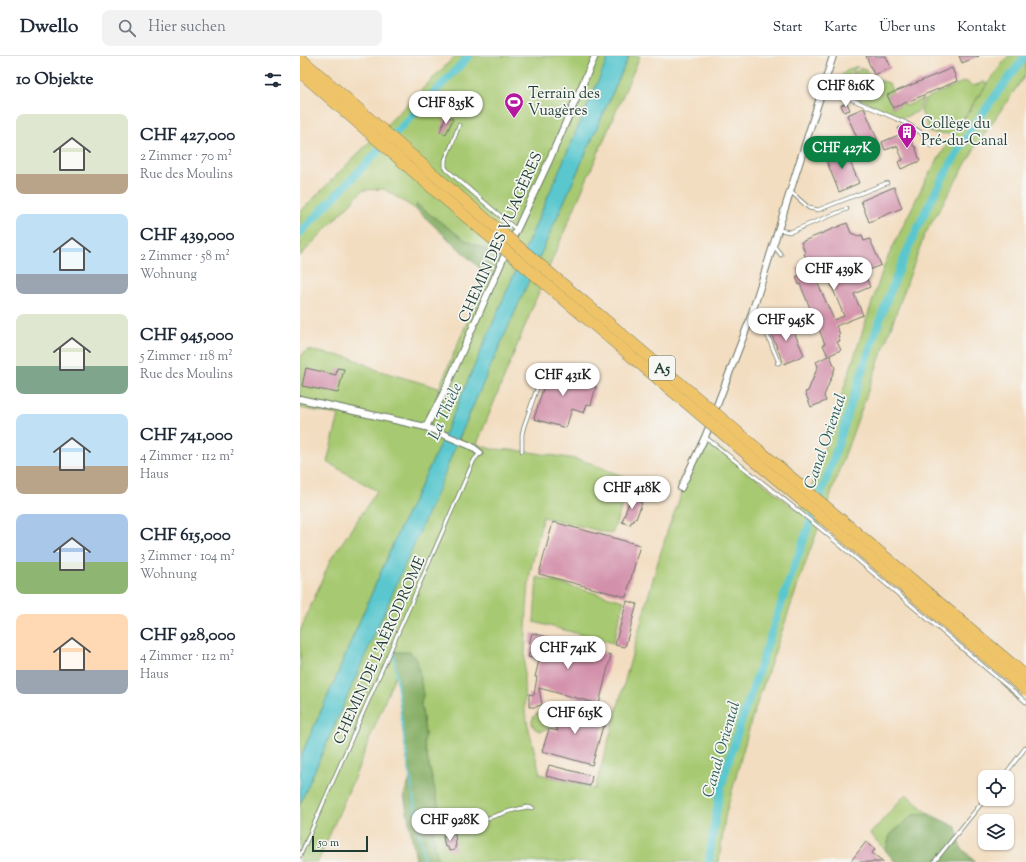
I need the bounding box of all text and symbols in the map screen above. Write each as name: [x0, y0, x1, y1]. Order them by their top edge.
search box: [102, 10, 382, 46]
text: Dwello: [20, 14, 78, 41]
icon: search: [116, 17, 138, 39]
text: Hier suchen: [148, 17, 226, 38]
text: Start: [773, 18, 802, 38]
text: Karte: [824, 18, 857, 38]
text: Über uns: [879, 18, 935, 38]
text: Kontakt: [957, 18, 1006, 38]
text: 10 Objekte: [16, 68, 93, 92]
icon: filters: [262, 69, 284, 91]
pin: CHF 816K: [805, 74, 887, 108]
text: CHF 816K: [817, 78, 875, 96]
place label: Terrain des Vuagères: [528, 84, 600, 122]
pin: CHF 835K: [405, 91, 487, 125]
sports icon: Terrain des Vuagères: [503, 91, 525, 119]
text: CHF 835K: [418, 95, 474, 113]
place label: Collège du Pré-du-Canal: [921, 114, 1008, 152]
building icon: Collège du Pré-du-Canal: [896, 121, 918, 149]
text: CHF 427,000: [140, 124, 235, 148]
icon: home: [48, 130, 96, 178]
pin: CHF 427K: [801, 136, 883, 170]
text: CHF 427K: [812, 140, 872, 158]
text: 2 Zimmer · 70 m²: [140, 148, 232, 166]
street label: CHEMIN DES VUAGÈRES: [453, 148, 549, 326]
text: Rue des Moulins: [140, 166, 233, 184]
text: CHF 439,000: [140, 224, 235, 248]
icon: home: [48, 230, 96, 278]
text: 2 Zimmer · 58 m²: [140, 248, 230, 266]
pin: CHF 439K: [793, 257, 875, 291]
text: CHF 439K: [805, 261, 863, 279]
text: Wohnung: [140, 266, 197, 284]
pin: CHF 945K: [745, 308, 827, 342]
text: CHF 945K: [757, 312, 815, 330]
text: CHF 945,000: [140, 324, 234, 348]
icon: home: [48, 330, 96, 378]
text: 5 Zimmer · 118 m²: [140, 348, 233, 366]
road number: A5: [649, 356, 675, 380]
pin: CHF 431K: [522, 363, 604, 397]
text: Rue des Moulins: [140, 366, 233, 384]
text: CHF 431K: [535, 367, 591, 385]
water label: La Thièle: [423, 380, 469, 444]
water label: Canal Oriental: [799, 391, 853, 492]
text: CHF 741,000: [140, 424, 233, 448]
icon: home: [48, 430, 96, 478]
text: 4 Zimmer · 112 m²: [140, 448, 234, 466]
text: Haus: [140, 466, 169, 484]
pin: CHF 418K: [591, 476, 673, 510]
text: CHF 418K: [603, 480, 661, 498]
text: CHF 615,000: [140, 524, 231, 548]
icon: home: [48, 530, 96, 578]
text: 3 Zimmer · 104 m²: [140, 548, 235, 566]
street label: CHEMIN DE L'AÉRODROME: [328, 553, 431, 748]
text: Wohnung: [140, 566, 197, 584]
text: CHF 928,000: [140, 624, 236, 648]
icon: home: [48, 630, 96, 678]
pin: CHF 741K: [527, 636, 609, 670]
text: CHF 741K: [540, 640, 596, 658]
text: 4 Zimmer · 112 m²: [140, 648, 234, 666]
text: Haus: [140, 666, 169, 684]
water label: Canal Oriental: [698, 699, 747, 801]
pin: CHF 615K: [534, 701, 616, 735]
text: CHF 615K: [547, 705, 603, 723]
map controls: [978, 770, 1014, 850]
button: locate: [978, 770, 1014, 806]
pin: CHF 928K: [409, 808, 491, 842]
text: CHF 928K: [420, 812, 480, 830]
button: layers: [978, 814, 1014, 850]
scale bar: [312, 834, 368, 853]
text: 50 m: [318, 835, 339, 851]

